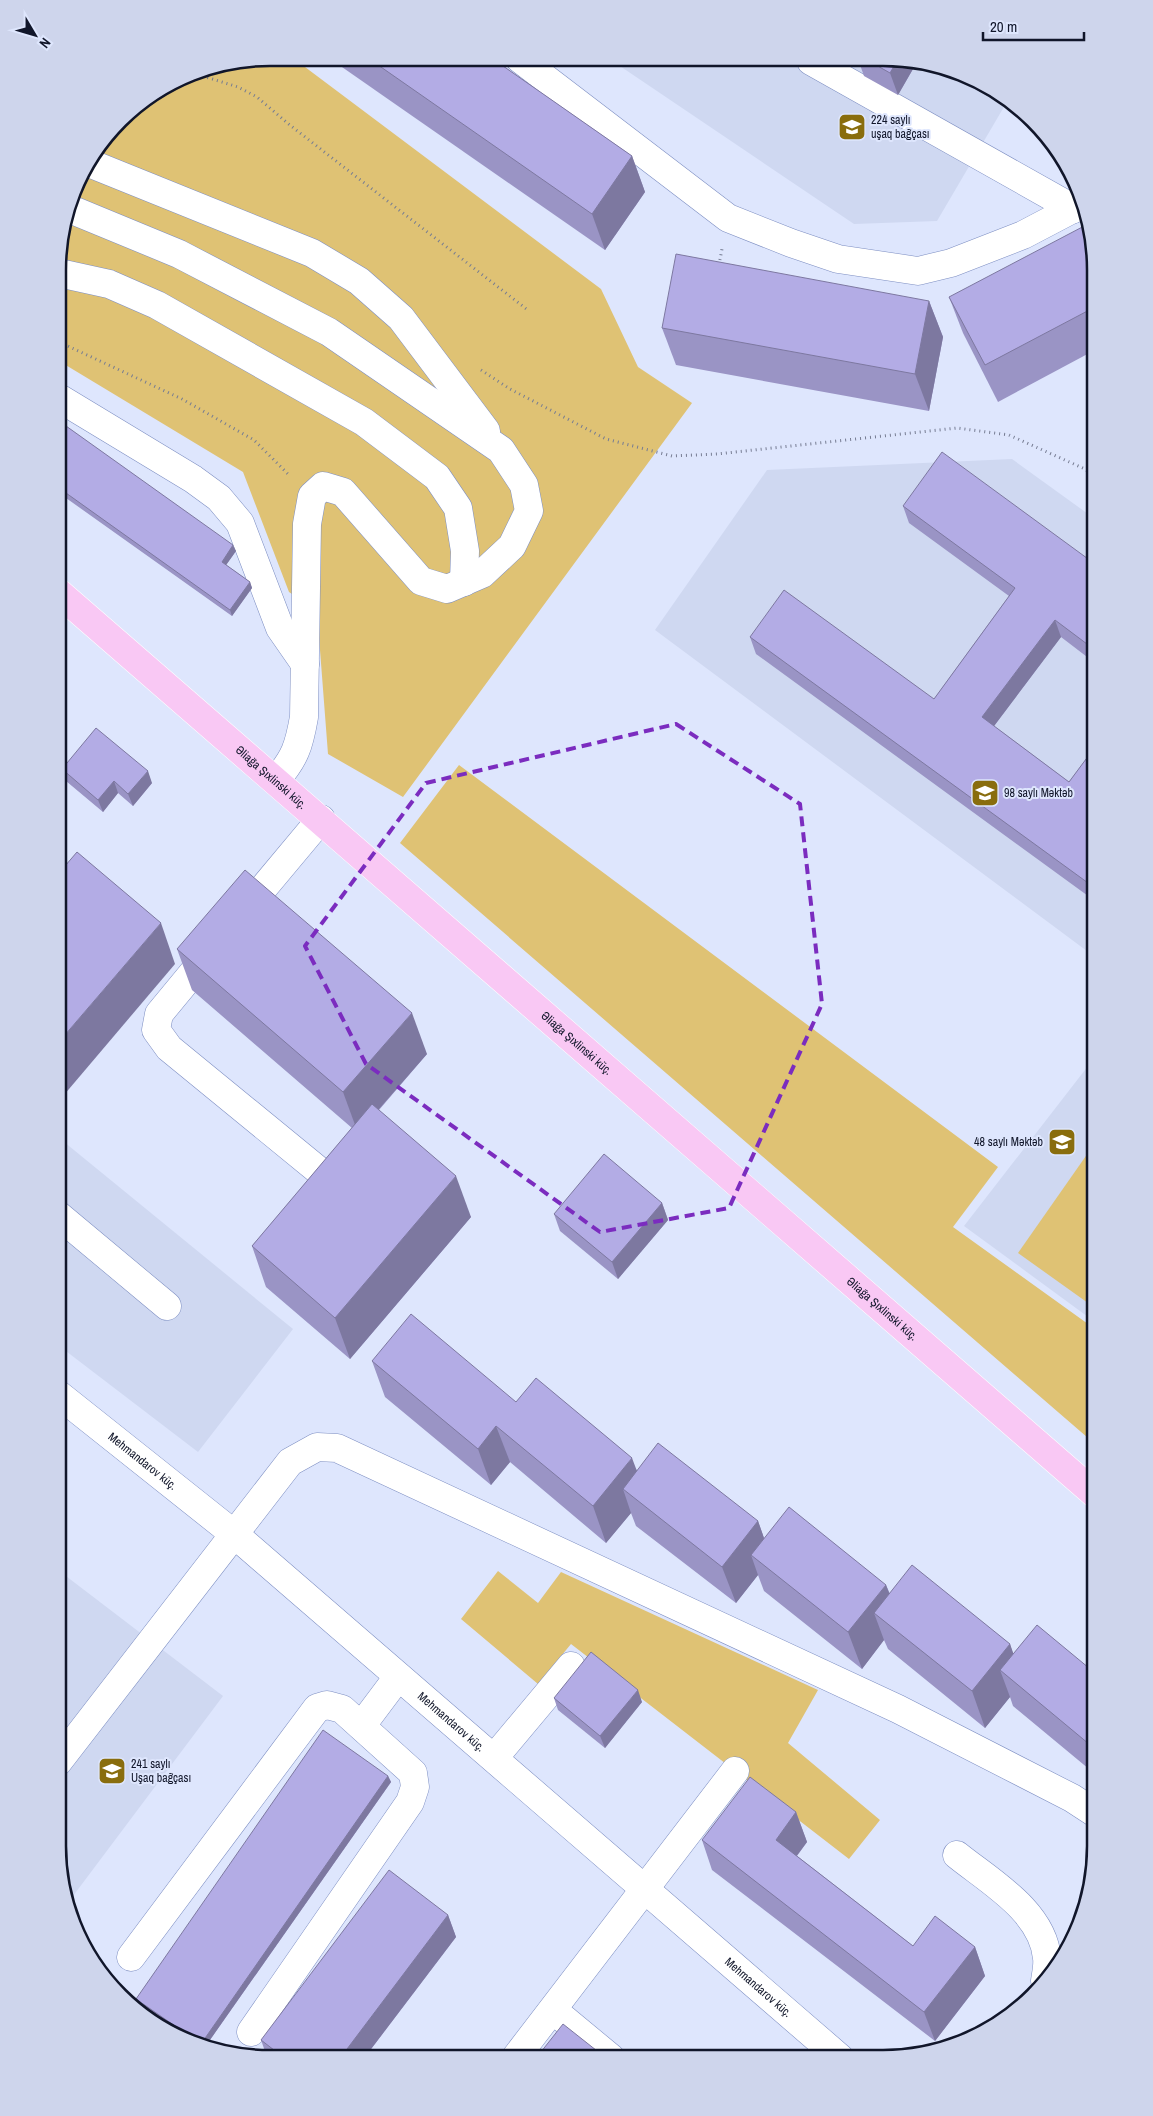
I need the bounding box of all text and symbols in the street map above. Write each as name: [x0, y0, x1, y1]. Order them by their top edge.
north arrow: [10, 10, 60, 60]
scale bar: [983, 10, 1084, 42]
text: 20 m: [990, 16, 1017, 37]
text: N: [36, 34, 55, 52]
school or university icon: 224 saylı uşaq bağçası: [837, 112, 867, 142]
place label: 224 saylı uşaq bağçası: [871, 112, 930, 142]
street label: Əliağa Şıxlinski küç.: [232, 742, 310, 813]
school or university icon: 98 saylı Məktəb: [970, 778, 1000, 808]
place label: 98 saylı Məktəb: [1004, 785, 1073, 801]
street label: Əliağa Şıxlinski küç.: [538, 1008, 616, 1079]
school or university icon: 48 saylı Məktəb: [1047, 1127, 1077, 1157]
place label: 48 saylı Məktəb: [974, 1134, 1043, 1150]
street label: Əliağa Şıxlinski küç.: [843, 1274, 921, 1344]
street label: Mehmandarov küç.: [105, 1429, 180, 1494]
street label: Mehmandarov küç.: [414, 1688, 488, 1755]
school or university icon: 241 saylı Uşaq bağçası: [97, 1756, 127, 1786]
place label: 241 saylı Uşaq bağçası: [131, 1756, 191, 1786]
street label: Mehmandarov küç.: [721, 1954, 795, 2021]

